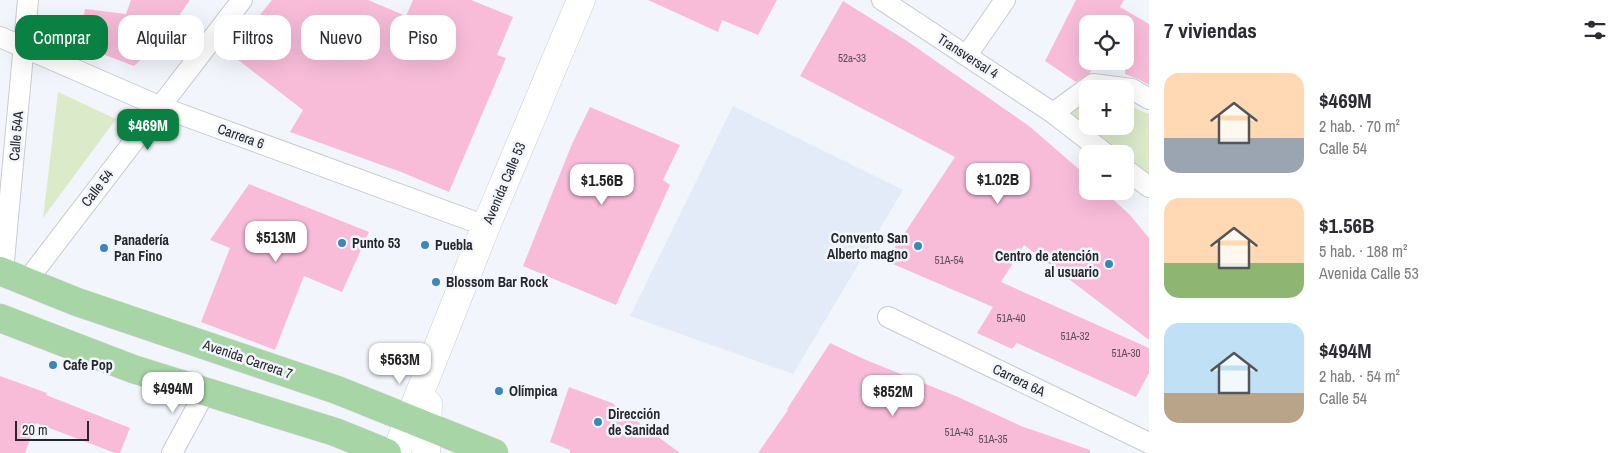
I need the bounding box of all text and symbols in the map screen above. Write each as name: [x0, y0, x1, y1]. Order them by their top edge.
chip: Comprar: [15, 15, 108, 60]
chip: Alquilar: [118, 15, 204, 60]
chip: Filtros: [214, 15, 291, 60]
chip: Nuevo: [301, 15, 380, 60]
chip: Piso: [390, 15, 456, 60]
map controls: [1079, 15, 1134, 200]
button: locate: [1079, 15, 1134, 70]
text: 7 viviendas: [1164, 16, 1257, 45]
icon: filters: [1581, 16, 1609, 44]
street label: Transversal 4: [934, 30, 1002, 83]
house number: 52a-33: [838, 51, 866, 65]
button: +: [1079, 80, 1134, 135]
text: $469M: [1319, 86, 1372, 115]
icon: home: [1204, 93, 1264, 153]
pin: $469M: [113, 108, 183, 151]
street label: Calle 54A: [5, 110, 27, 162]
text: $469M: [128, 114, 168, 136]
text: 2 hab. · 70 m²: [1319, 115, 1400, 137]
street label: Carrera 6: [215, 119, 267, 153]
text: Calle 54: [1319, 137, 1367, 159]
street label: Avenida Calle 53: [478, 139, 529, 228]
button: −: [1079, 145, 1134, 200]
pin: $1.02B: [957, 162, 1039, 205]
pin: $1.56B: [561, 164, 643, 206]
street label: Calle 54: [77, 165, 117, 210]
text: $1.02B: [977, 168, 1019, 190]
text: $1.56B: [581, 169, 623, 191]
text: $1.56B: [1319, 211, 1375, 240]
icon: home: [1204, 218, 1264, 278]
pin: $513M: [241, 220, 311, 263]
text: $513M: [256, 226, 296, 248]
place label: Convento San Alberto magno: [827, 229, 908, 263]
place label: Panadería Pan Fino: [114, 231, 169, 265]
place label: Punto 53: [352, 234, 400, 252]
place label: Puebla: [435, 236, 473, 254]
marker: Punto 53: [336, 237, 348, 249]
marker: Puebla: [419, 239, 431, 251]
marker: Convento San Alberto magno: [912, 240, 924, 252]
text: 5 hab. · 188 m²: [1319, 240, 1407, 262]
marker: Panadería Pan Fino: [98, 242, 110, 254]
place label: Centro de atención al usuario: [995, 247, 1099, 281]
house number: 51A-54: [934, 253, 964, 267]
marker: Centro de atención al usuario: [1103, 258, 1115, 270]
text: Avenida Calle 53: [1319, 262, 1419, 284]
place label: Blossom Bar Rock: [446, 273, 549, 291]
marker: Blossom Bar Rock: [430, 276, 442, 288]
house number: 51A-40: [996, 311, 1026, 325]
house number: 51A-32: [1060, 329, 1090, 343]
street label: Avenida Carrera 7: [200, 335, 295, 383]
text: $494M: [1319, 336, 1372, 365]
pin: $563M: [365, 342, 435, 385]
icon: home: [1204, 343, 1264, 403]
house number: 51A-30: [1111, 346, 1141, 360]
text: $563M: [380, 348, 420, 370]
place label: Cafe Pop: [63, 356, 113, 374]
marker: Cafe Pop: [47, 359, 59, 371]
street label: Carrera 6A: [990, 360, 1048, 401]
text: 2 hab. · 54 m²: [1319, 365, 1400, 387]
pin: $494M: [138, 372, 208, 414]
pin: $852M: [858, 374, 928, 417]
text: $494M: [153, 377, 193, 399]
text: $852M: [873, 380, 913, 402]
place label: Olímpica: [509, 382, 558, 400]
marker: Olímpica: [493, 385, 505, 397]
text: Calle 54: [1319, 387, 1367, 409]
place label: Dirección de Sanidad: [608, 405, 669, 439]
marker: Dirección de Sanidad: [592, 416, 604, 428]
scale bar: [15, 418, 89, 441]
text: 20 m: [22, 421, 48, 439]
house number: 51A-43: [944, 425, 974, 439]
house number: 51A-35: [978, 432, 1008, 446]

